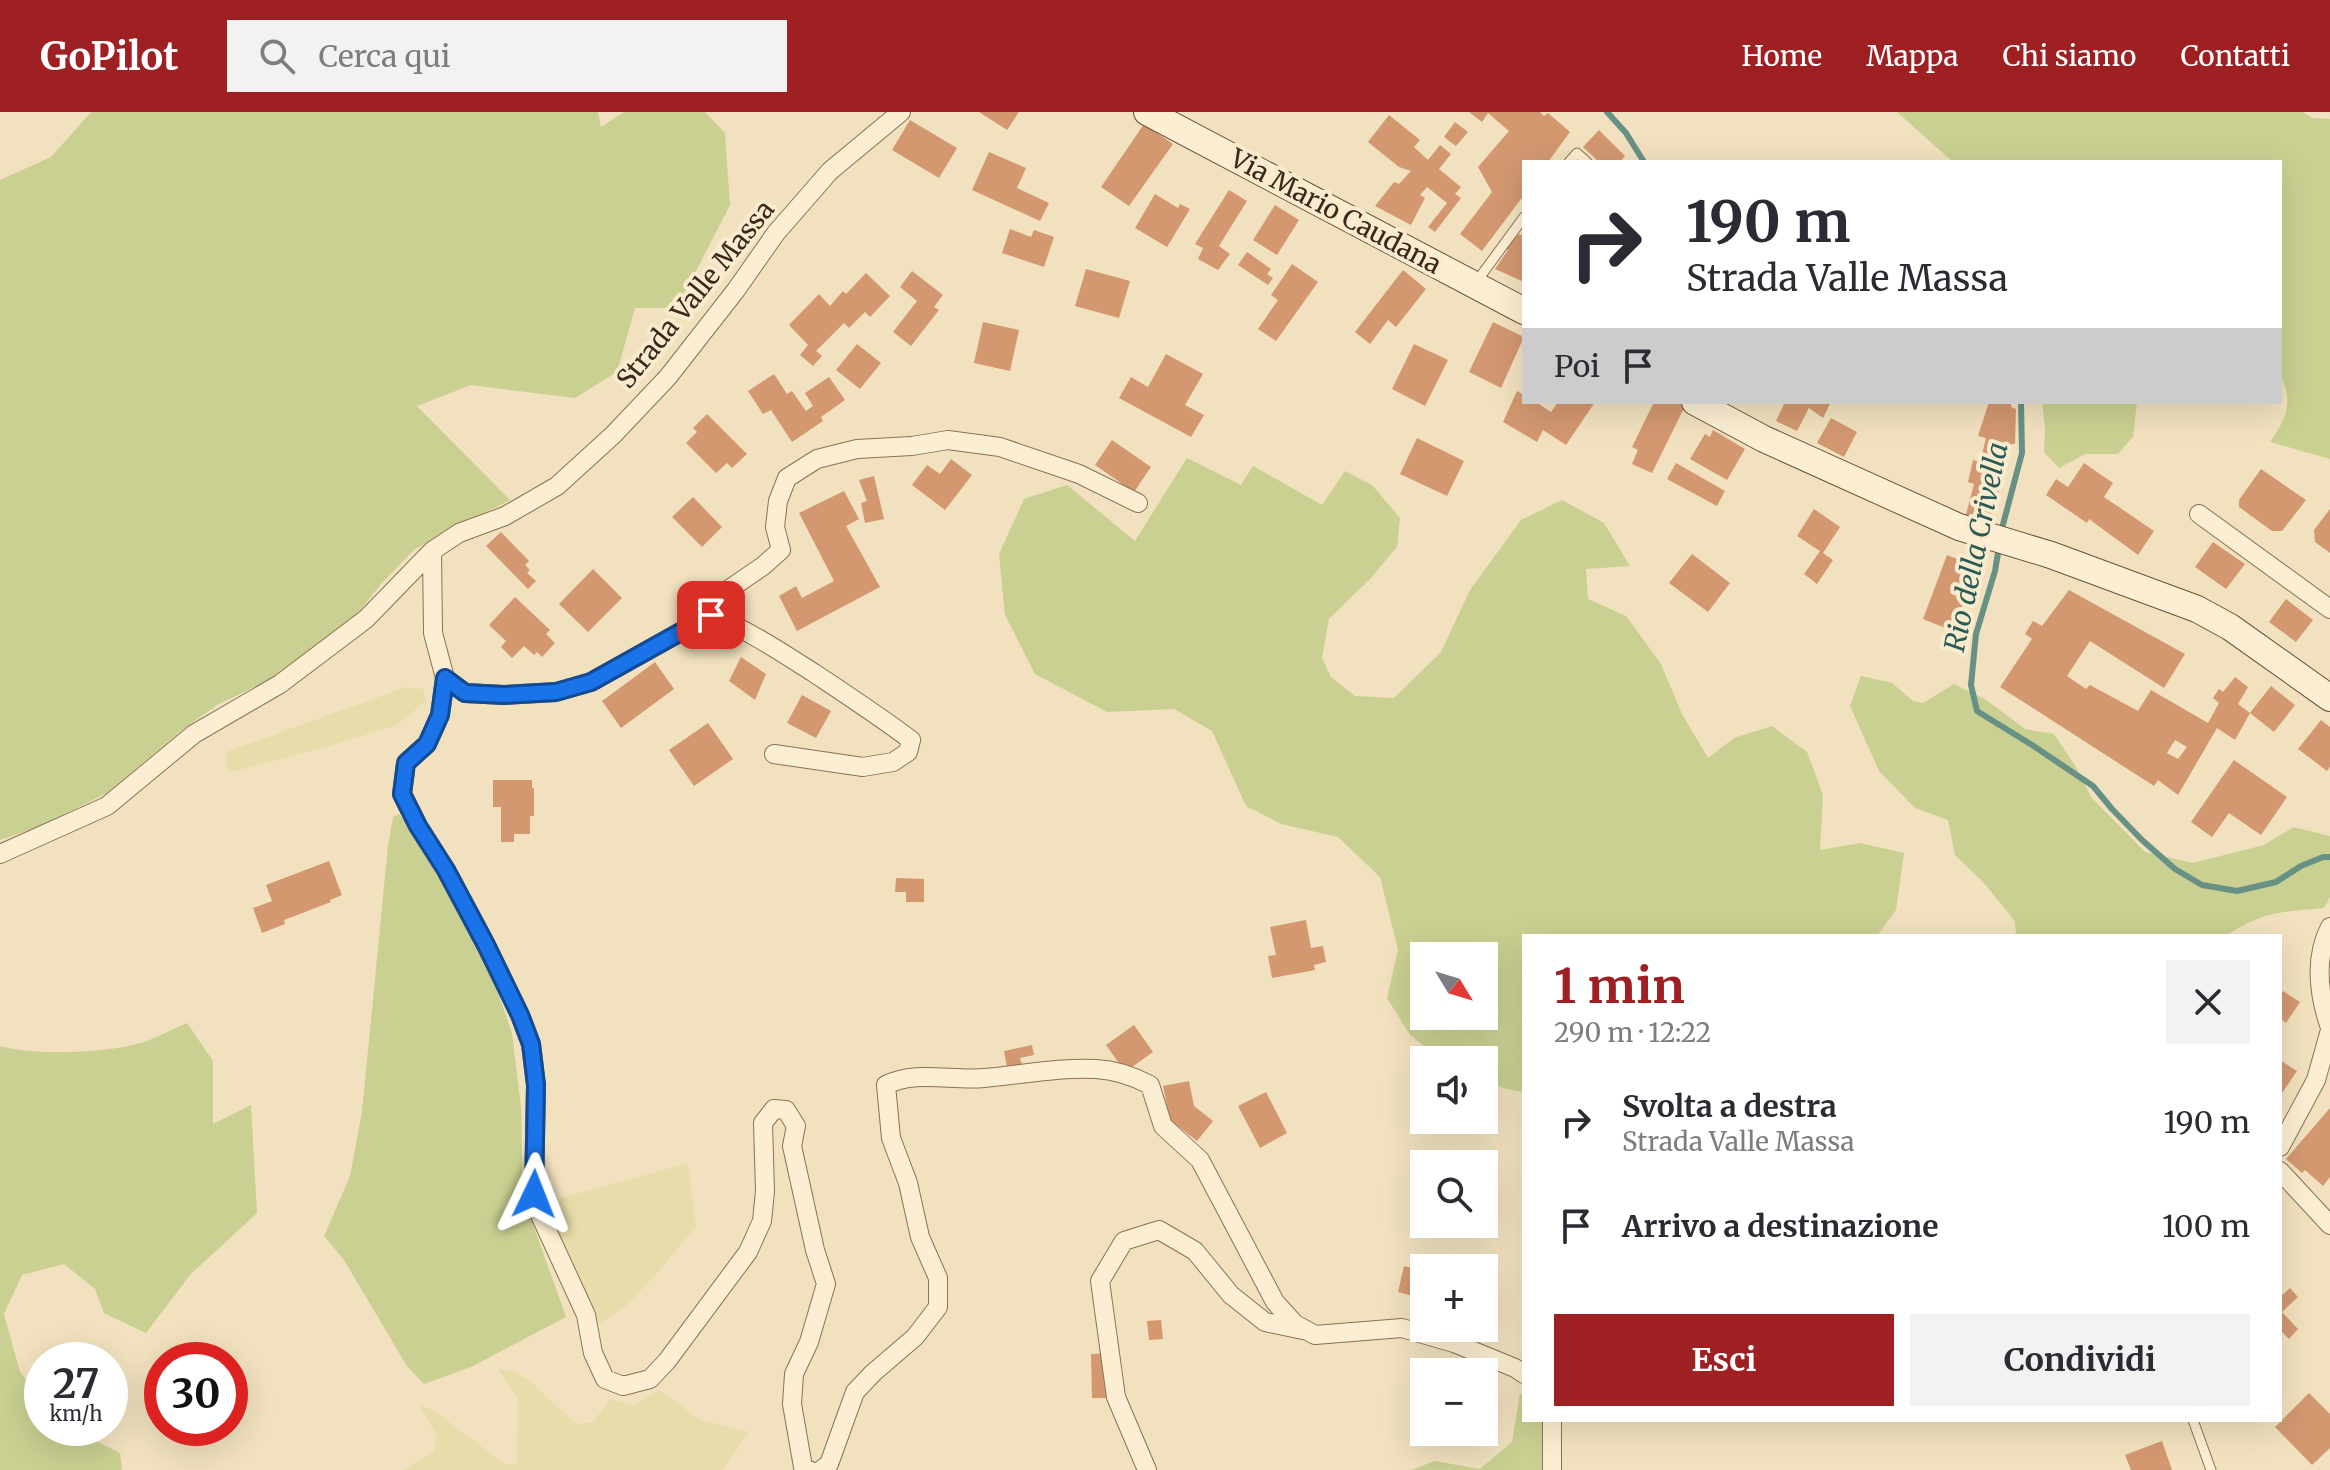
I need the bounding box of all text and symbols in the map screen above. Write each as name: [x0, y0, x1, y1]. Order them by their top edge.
search box: [227, 20, 787, 92]
text: GoPilot: [40, 33, 179, 80]
icon: search: [255, 34, 299, 78]
text: Cerca qui: [319, 37, 451, 75]
text: Home: [1741, 38, 1822, 74]
text: Mappa: [1866, 38, 1958, 74]
text: Chi siamo: [2002, 38, 2136, 74]
text: Contatti: [2180, 38, 2290, 74]
street label: Via Mario Caudana: [1224, 141, 1447, 281]
text: 190 m: [1686, 187, 1851, 257]
icon: right: [1554, 192, 1658, 296]
street label: Strada Valle Massa: [609, 193, 781, 395]
text: Strada Valle Massa: [1686, 256, 2008, 301]
icon: arrive: [1616, 344, 1660, 388]
text: Poi: [1554, 347, 1600, 385]
water label: Rio della Crivella: [1936, 439, 2016, 655]
pin: [677, 581, 745, 649]
icon: arrive: [689, 593, 733, 637]
north arrow: [1410, 942, 1498, 1030]
map controls: [1410, 942, 1498, 1446]
text: 1 min: [1554, 956, 1685, 1016]
button: close: [2166, 960, 2250, 1044]
text: 290 m · 12:22: [1554, 1016, 1711, 1049]
button: sound: [1410, 1046, 1498, 1134]
text: Svolta a destra: [1622, 1087, 1837, 1125]
icon: right: [1554, 1100, 1598, 1144]
text: 190 m: [2163, 1103, 2250, 1141]
text: Strada Valle Massa: [1622, 1125, 1855, 1158]
button: search: [1410, 1150, 1498, 1238]
position arrow: [492, 1152, 576, 1236]
icon: arrive: [1554, 1204, 1598, 1248]
text: Arrivo a destinazione: [1622, 1207, 1939, 1245]
text: 100 m: [2162, 1207, 2250, 1245]
button: +: [1410, 1254, 1498, 1342]
button: Esci: [1554, 1314, 1894, 1406]
button: Condividi: [1910, 1314, 2250, 1406]
speed limit sign: 30: [144, 1342, 248, 1446]
button: −: [1410, 1358, 1498, 1446]
text: 27: [53, 1359, 99, 1409]
text: km/h: [50, 1401, 102, 1426]

